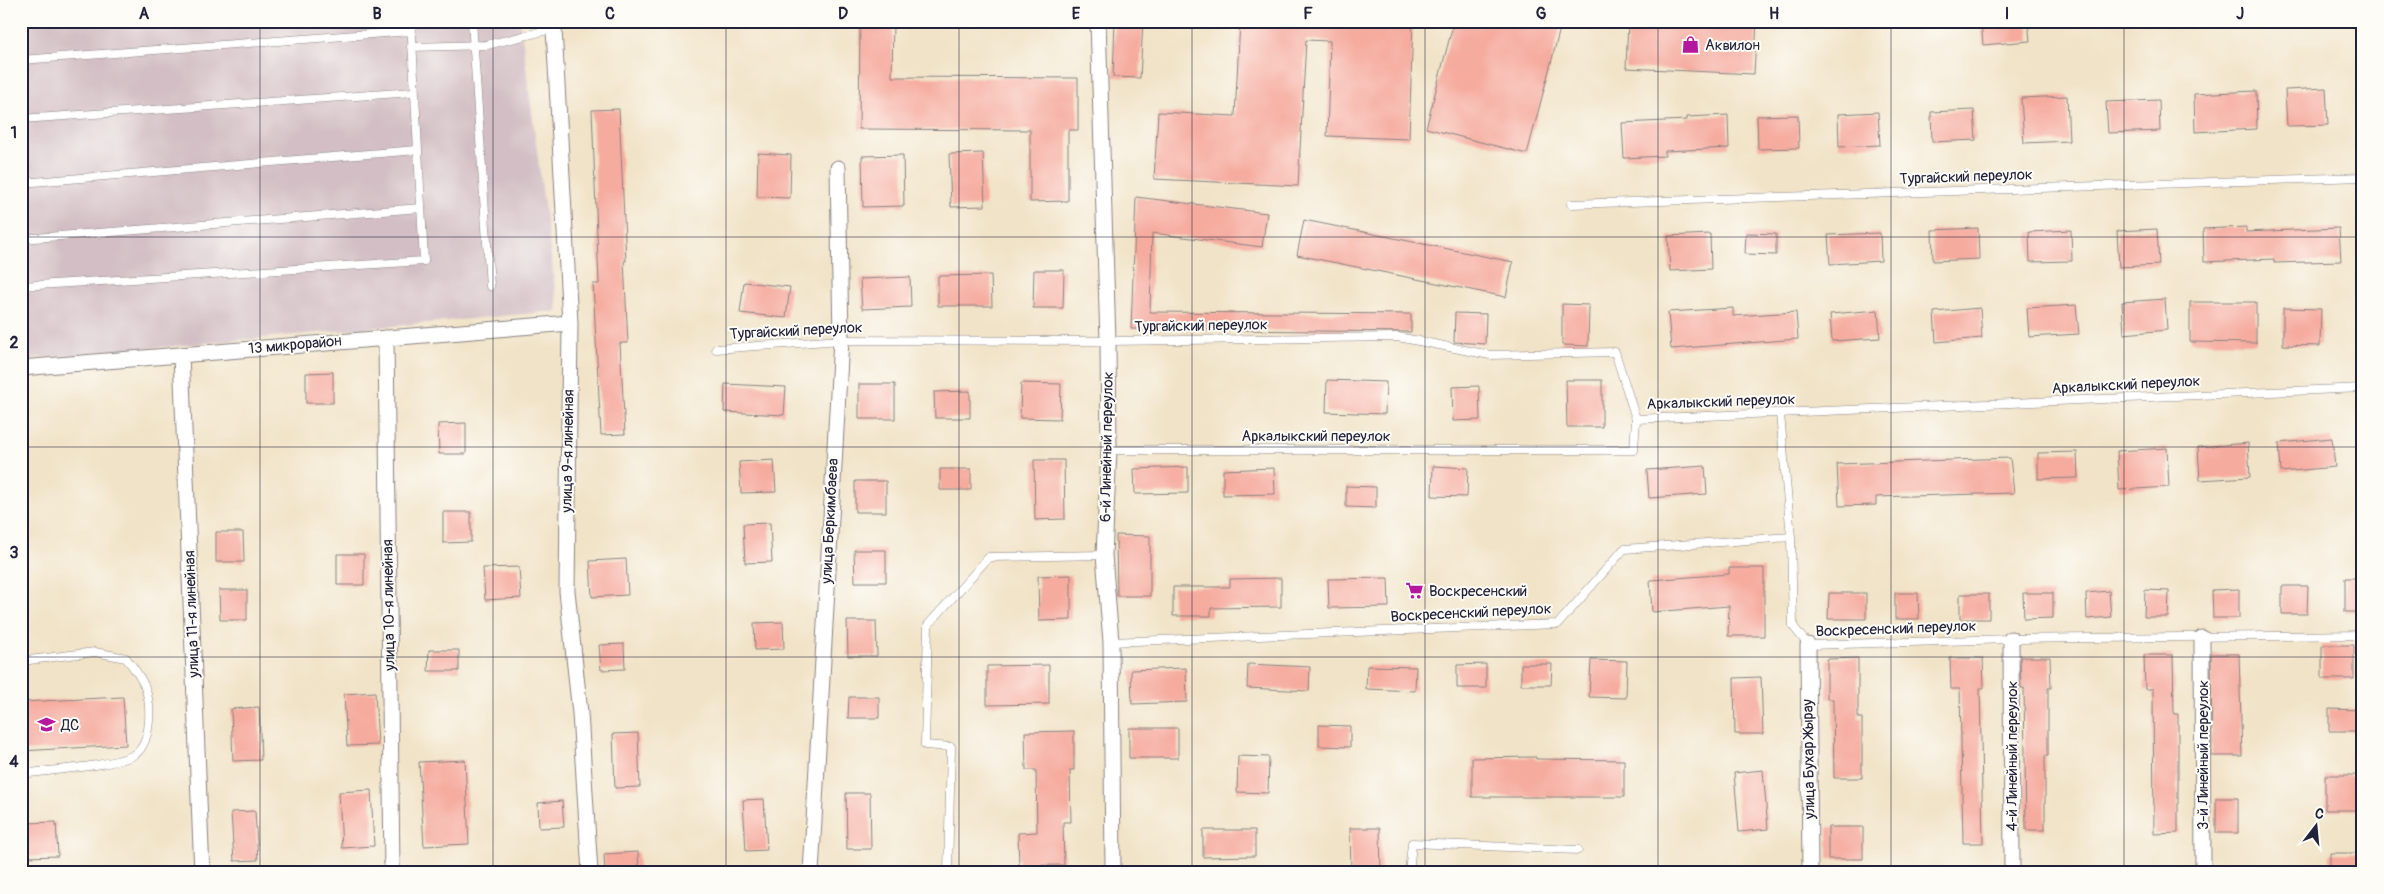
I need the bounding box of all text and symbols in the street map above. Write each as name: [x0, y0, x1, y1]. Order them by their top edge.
text: A: [139, 4, 150, 24]
text: B: [372, 4, 382, 24]
text: C: [605, 4, 615, 24]
text: D: [838, 4, 848, 24]
text: E: [1072, 4, 1081, 24]
text: F: [1303, 4, 1313, 24]
text: G: [1536, 4, 1547, 24]
text: H: [1769, 4, 1779, 24]
text: I: [2005, 4, 2009, 24]
text: J: [2236, 4, 2244, 24]
shop icon: Аквилон: [1681, 35, 1701, 55]
place label: Аквилон: [1705, 36, 1760, 55]
text: 1: [11, 123, 17, 143]
street label: Тургайский переулок: [1899, 165, 2033, 189]
street label: Тургайский переулок: [1134, 315, 1268, 337]
street label: Тургайский переулок: [729, 318, 863, 344]
street label: 13 микрорайон: [247, 331, 343, 359]
text: 2: [10, 333, 19, 353]
street label: 6-й Линейный переулок: [1096, 371, 1118, 522]
street label: Аркалыкский переулок: [2051, 372, 2201, 398]
street label: улица 9-я линейная: [557, 389, 579, 514]
street label: Аркалыкский переулок: [1646, 390, 1796, 414]
street label: Аркалыкский переулок: [1242, 427, 1391, 446]
street label: улица Беркимбаева: [817, 458, 843, 585]
street label: улица 10-я линейная: [378, 539, 400, 672]
text: 3: [10, 543, 19, 563]
street label: улица 11-я линейная: [180, 550, 204, 679]
supermarket icon: Воскресенский: [1405, 581, 1425, 601]
place label: Воскресенский: [1429, 582, 1527, 601]
street label: Воскресенский переулок: [1390, 599, 1552, 627]
street label: Воскресенский переулок: [1815, 617, 1977, 641]
street label: 3-й Линейный переулок: [2194, 680, 2213, 830]
street label: 4-й Линейный переулок: [2003, 681, 2022, 831]
street label: улица Бухар Жырау: [1798, 698, 1820, 820]
school or university icon: ДС: [37, 715, 57, 735]
place label: ДС: [60, 716, 79, 735]
text: 4: [9, 752, 19, 772]
north arrow: [2292, 802, 2342, 852]
text: С: [2313, 805, 2326, 823]

